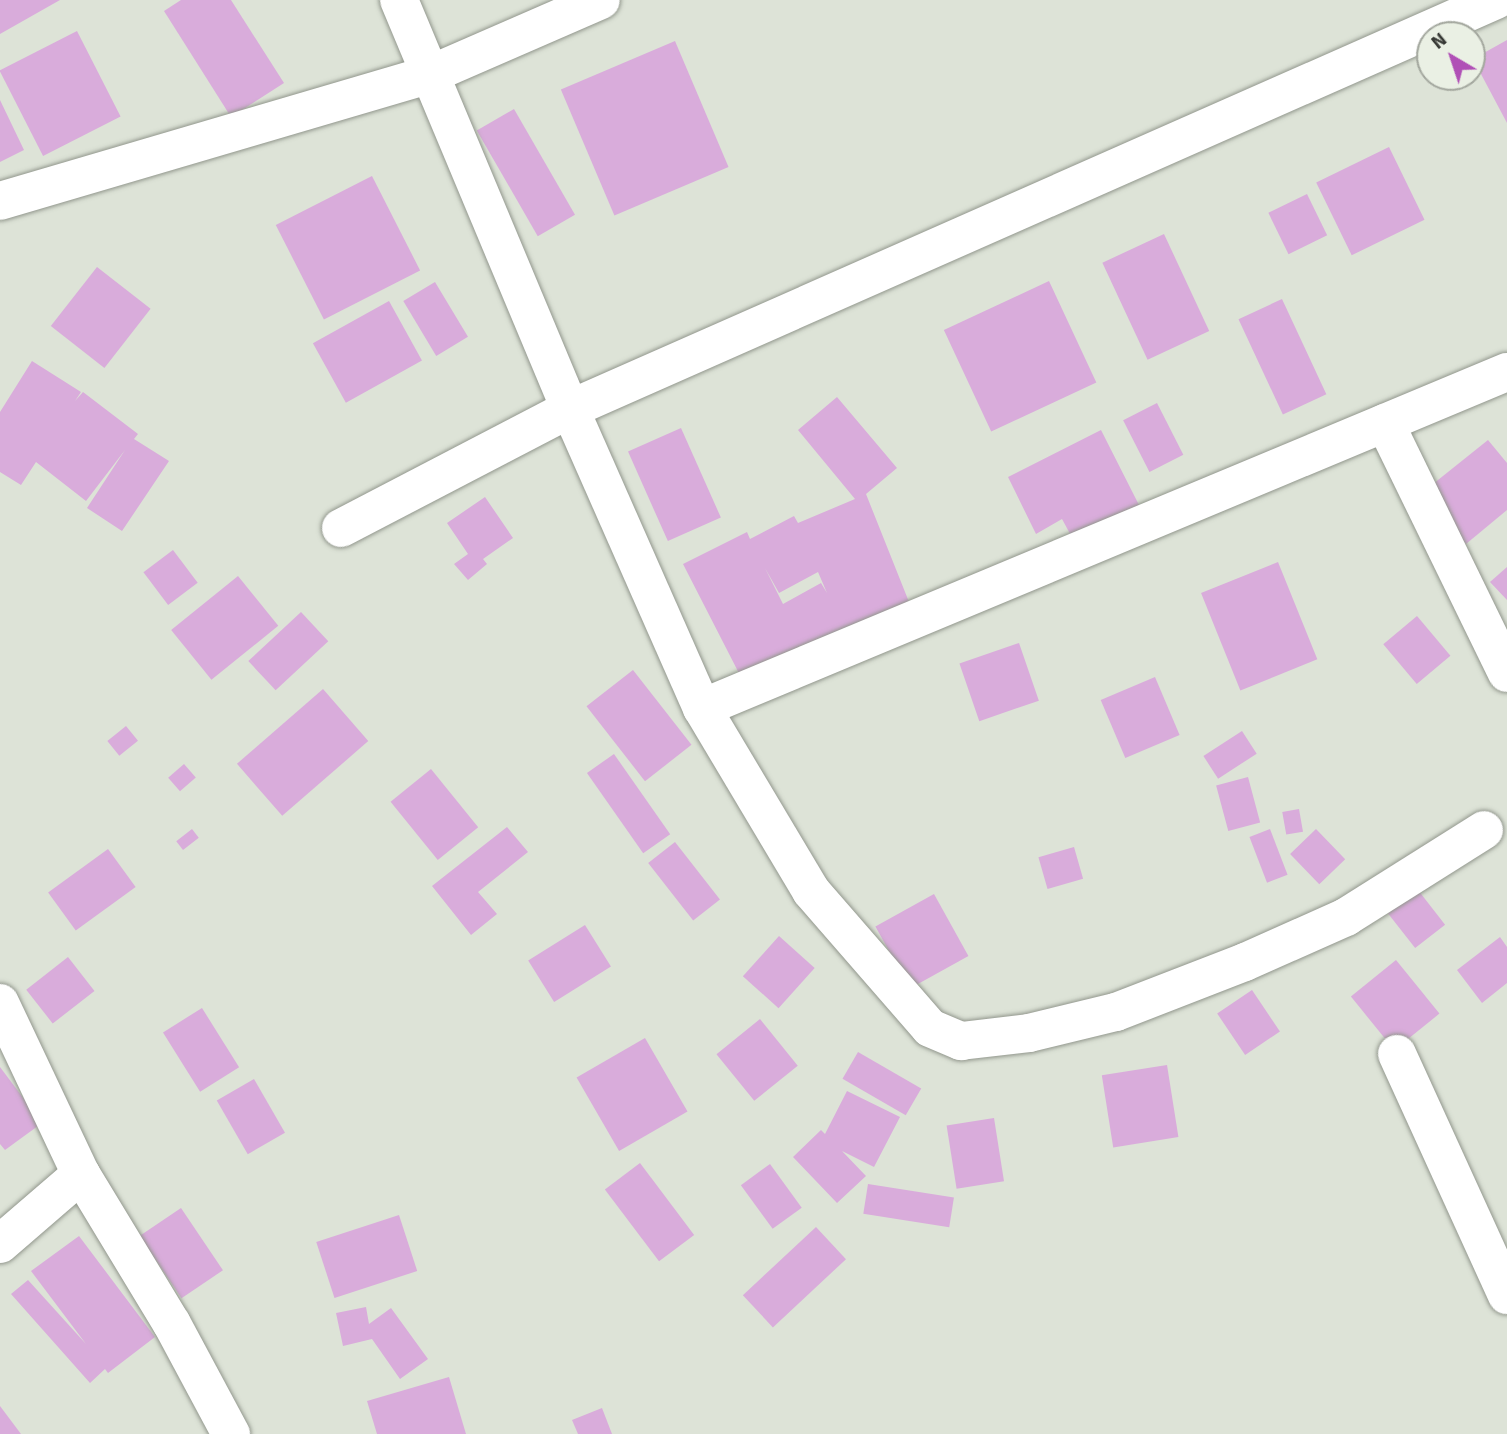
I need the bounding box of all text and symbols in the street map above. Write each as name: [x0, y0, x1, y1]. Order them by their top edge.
north arrow: [1416, 21, 1486, 91]
text: N: [1426, 28, 1452, 55]

